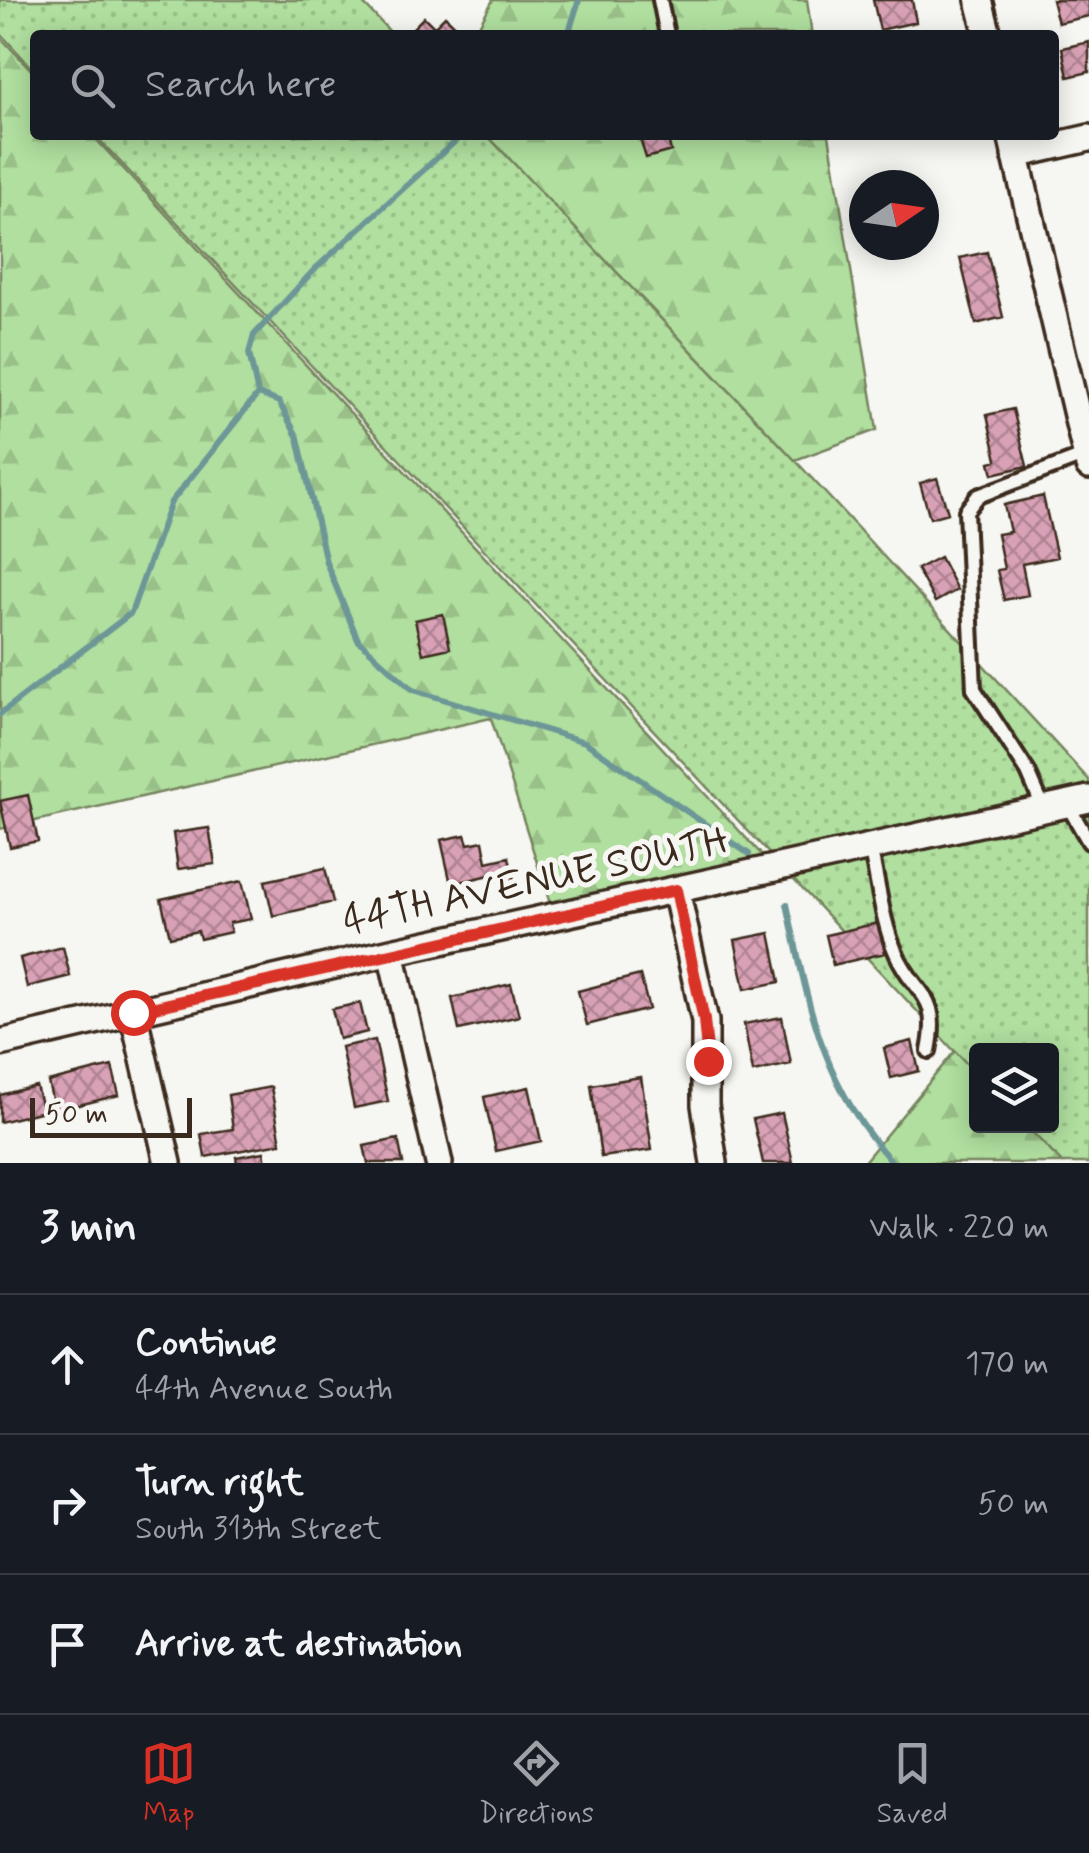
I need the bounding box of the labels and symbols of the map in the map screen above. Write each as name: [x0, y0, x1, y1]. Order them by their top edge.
north arrow: [849, 170, 939, 260]
street label: 44TH AVENUE SOUTH: [338, 816, 734, 948]
route start: [111, 990, 157, 1036]
route end: [686, 1039, 732, 1085]
scale bar: [30, 1093, 192, 1138]

